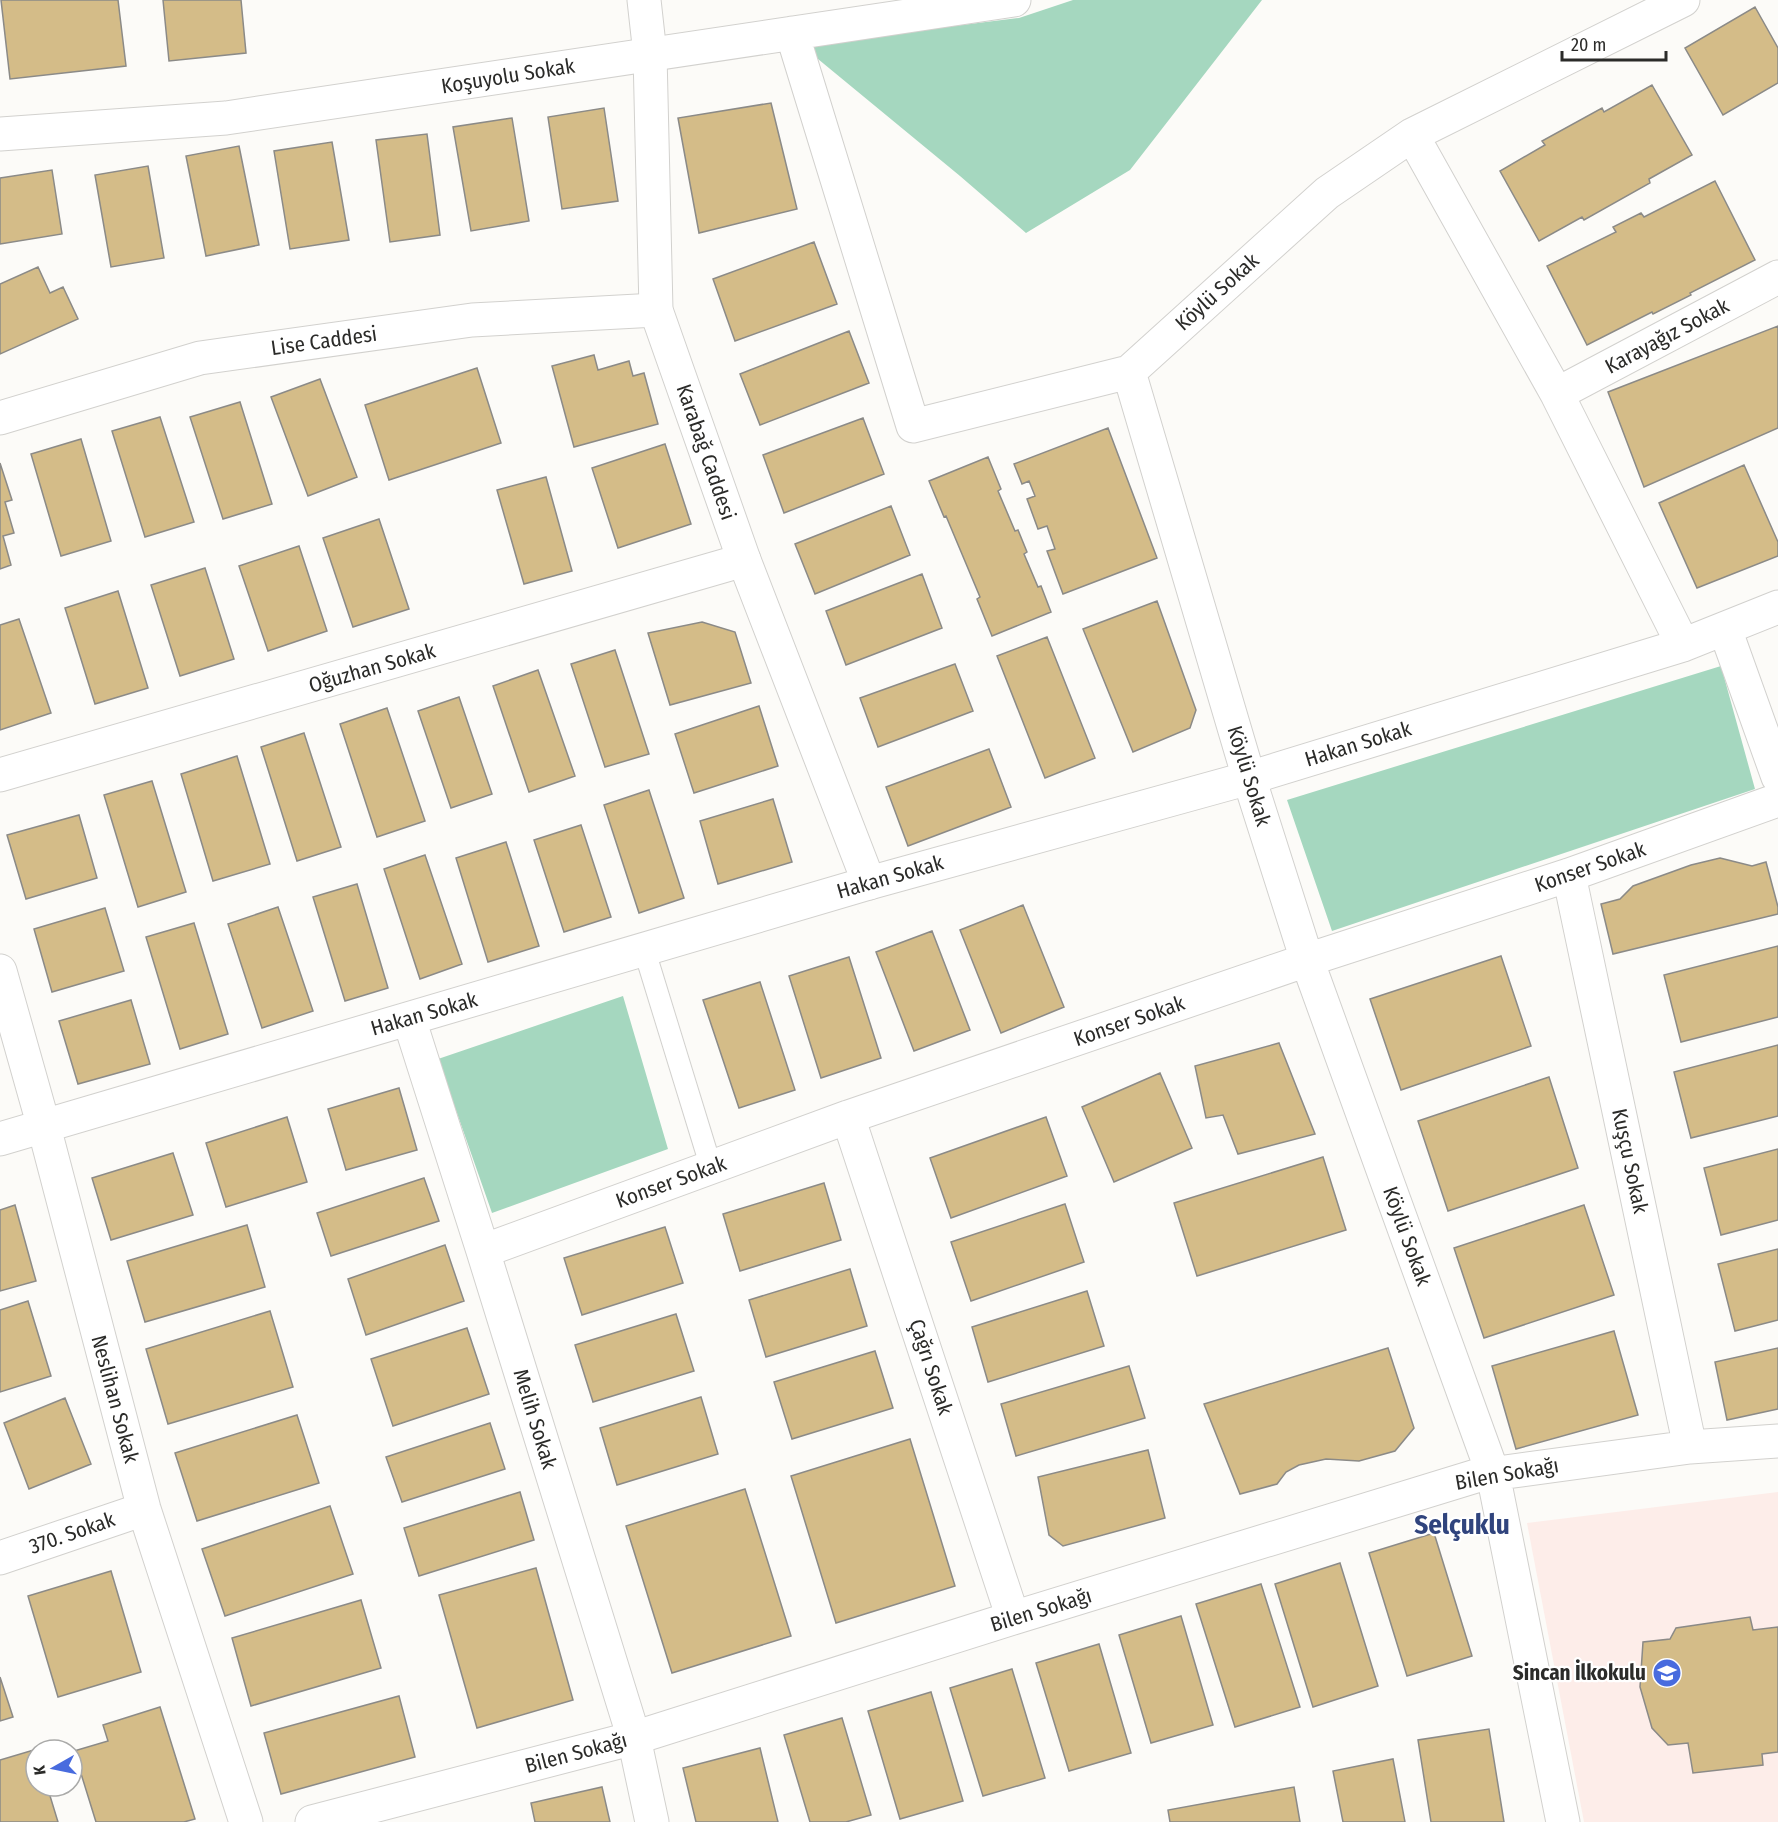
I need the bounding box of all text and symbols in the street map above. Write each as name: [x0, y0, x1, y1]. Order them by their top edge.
scale bar: [1562, 24, 1666, 62]
text: 20 m: [1571, 34, 1606, 56]
street label: Koşuyolu Sokak: [439, 53, 577, 99]
street label: Köylü Sokak: [1170, 248, 1264, 336]
street label: Karayağız Sokak: [1601, 292, 1734, 380]
street label: Lise Caddesi: [269, 321, 379, 361]
street label: Karabağ Caddesi: [671, 381, 741, 523]
street label: Oğuzhan Sokak: [306, 637, 439, 698]
street label: Hakan Sokak: [1302, 715, 1414, 772]
street label: Köylü Sokak: [1221, 723, 1277, 830]
street label: Konser Sokak: [1531, 836, 1649, 898]
street label: Hakan Sokak: [834, 849, 947, 905]
street label: Hakan Sokak: [368, 986, 481, 1042]
street label: Konser Sokak: [1070, 990, 1188, 1052]
street label: Kuşçu Sokak: [1606, 1106, 1654, 1216]
street label: Konser Sokak: [612, 1150, 730, 1214]
street label: Köylü Sokak: [1377, 1183, 1437, 1289]
street label: Çağrı Sokak: [903, 1316, 959, 1418]
street label: Neslihan Sokak: [85, 1332, 145, 1466]
street label: Melih Sokak: [507, 1366, 563, 1472]
street label: Bilen Sokağı: [1453, 1452, 1561, 1496]
street label: 370. Sokak: [26, 1506, 118, 1560]
district label: Selçuklu: [1414, 1509, 1510, 1541]
street label: Bilen Sokağı: [987, 1582, 1095, 1638]
school or university icon: Sincan İlkokulu: [1651, 1657, 1683, 1689]
place label: Sincan İlkokulu: [1513, 1659, 1646, 1686]
street label: Bilen Sokağı: [522, 1727, 630, 1779]
north arrow: [24, 1738, 84, 1798]
text: K: [29, 1763, 50, 1776]

